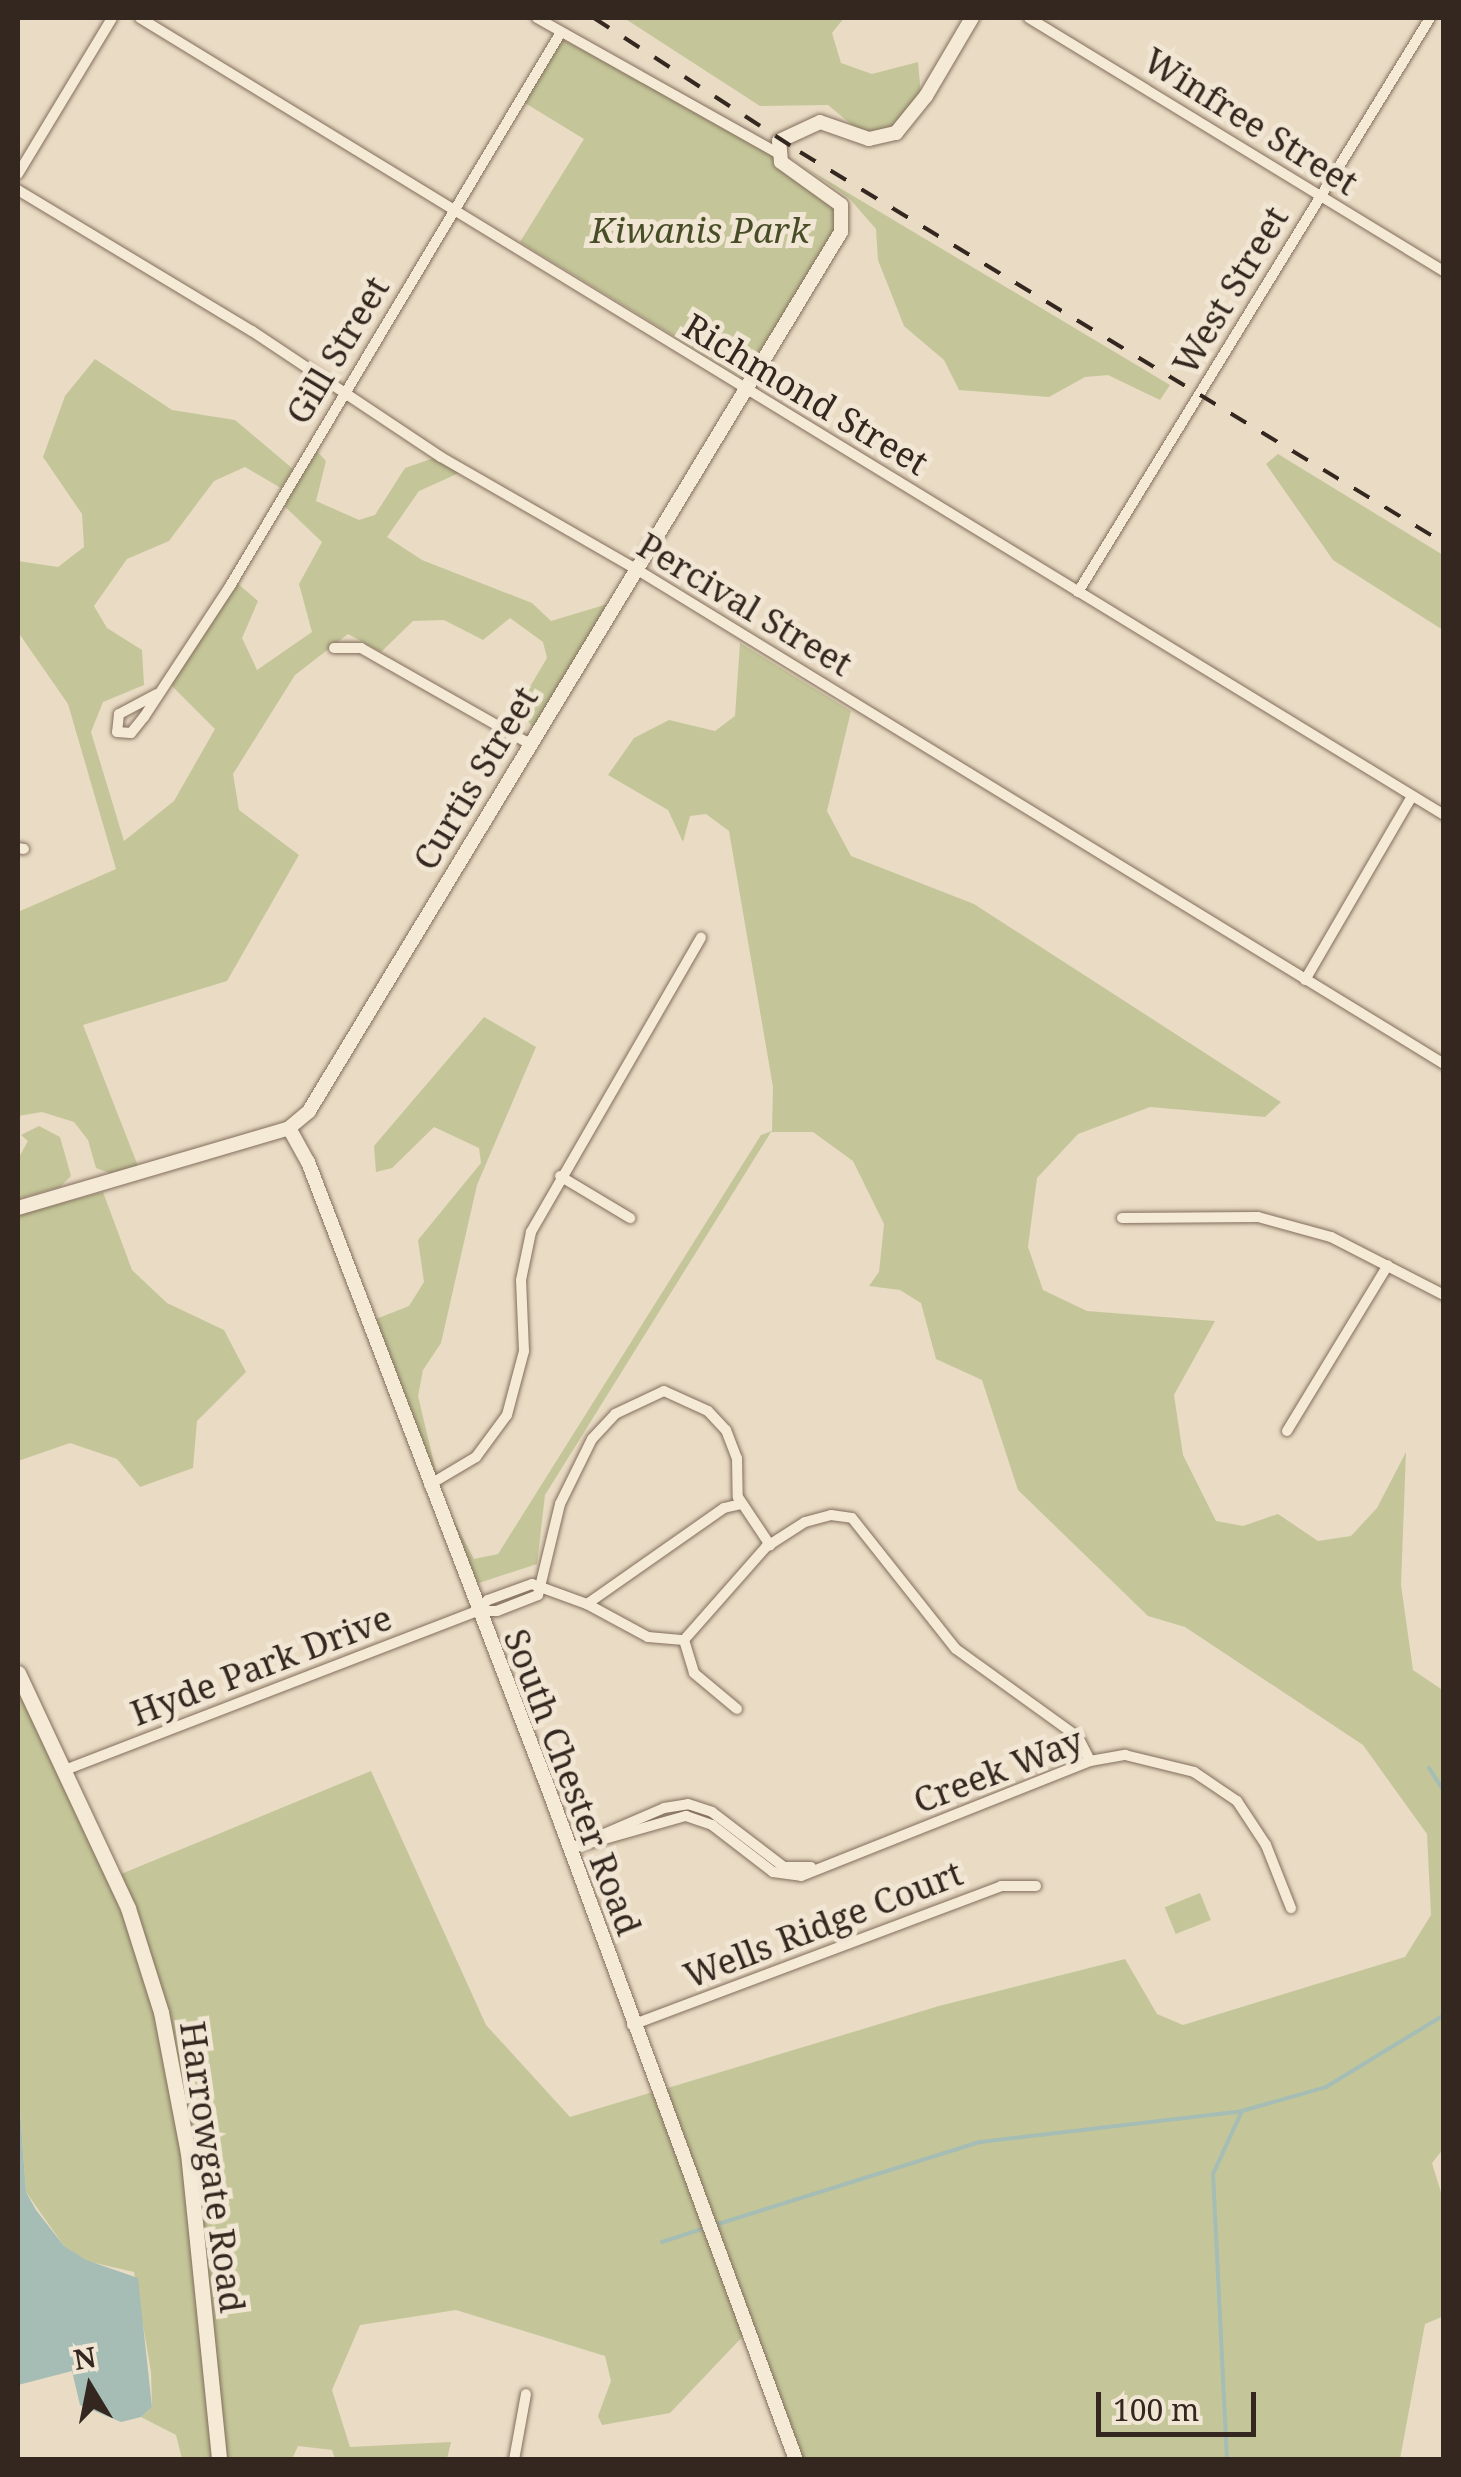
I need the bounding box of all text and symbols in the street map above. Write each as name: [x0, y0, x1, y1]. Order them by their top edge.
street label: Winfree Street: [1136, 39, 1366, 203]
street label: West Street: [1164, 199, 1296, 381]
park label: Kiwanis Park: [590, 209, 810, 251]
street label: Gill Street: [277, 269, 397, 431]
street label: Richmond Street: [676, 304, 936, 484]
street label: Percival Street: [630, 524, 860, 684]
street label: Curtis Street: [404, 679, 546, 877]
street label: Hyde Park Drive: [125, 1596, 397, 1734]
street label: South Chester Road: [495, 1623, 651, 1941]
street label: Creek Way: [907, 1719, 1089, 1821]
street label: Wells Ridge Court: [678, 1852, 968, 1996]
street label: Harrowgate Road: [172, 2019, 254, 2315]
north arrow: [40, 2337, 140, 2437]
text: N: [71, 2337, 99, 2378]
scale bar: [1101, 2372, 1261, 2434]
text: 100 m: [1113, 2389, 1199, 2430]

